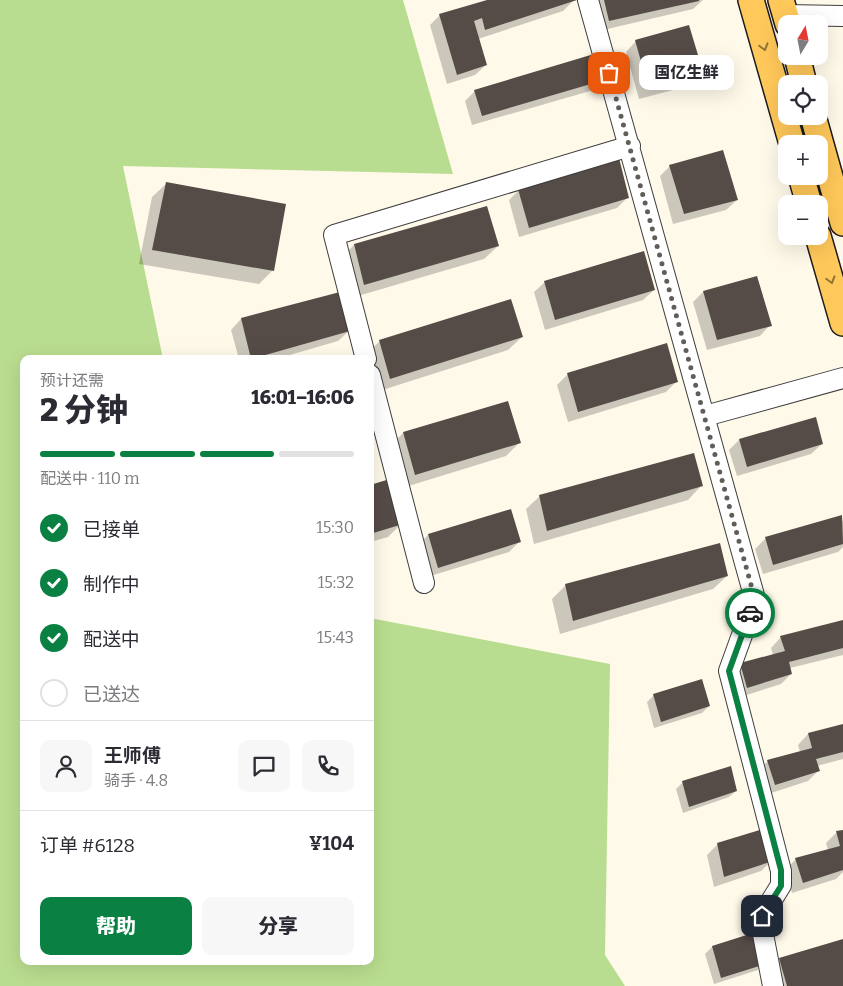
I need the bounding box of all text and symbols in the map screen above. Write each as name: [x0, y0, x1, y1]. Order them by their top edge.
north arrow: [778, 15, 828, 65]
map controls: [778, 15, 828, 245]
one-way arrow: [759, 42, 769, 50]
pin: [588, 52, 630, 94]
callout: 国亿生鲜: [639, 56, 734, 90]
icon: bag: [595, 59, 623, 87]
text: 国亿生鲜: [654, 63, 719, 82]
button: locate: [778, 75, 828, 125]
button: +: [778, 135, 828, 185]
button: −: [778, 195, 828, 245]
one-way arrow: [825, 275, 835, 283]
text: 预计还需: [40, 371, 104, 390]
text: 16:01–16:06: [251, 386, 354, 409]
text: 2 分钟: [40, 391, 128, 429]
text: 配送中 · 110 m: [40, 469, 140, 488]
icon: check: [40, 514, 68, 542]
text: 已接单: [83, 518, 140, 541]
text: 15:30: [316, 518, 354, 537]
icon: check: [40, 569, 68, 597]
text: 制作中: [83, 573, 140, 596]
text: 15:32: [318, 573, 354, 592]
courier: [725, 588, 775, 638]
icon: car: [736, 599, 764, 627]
icon: check: [40, 624, 68, 652]
text: 配送中: [83, 628, 140, 651]
text: 15:43: [317, 628, 354, 647]
text: 已送达: [83, 683, 140, 706]
button: person: [40, 740, 92, 792]
button: chat: [238, 740, 290, 792]
button: phone: [302, 740, 354, 792]
text: 王师傅: [104, 744, 161, 767]
text: 骑手 · 4.8: [104, 771, 168, 790]
text: ¥104: [309, 832, 354, 855]
text: 订单 #6128: [40, 834, 135, 857]
pin: [741, 895, 783, 937]
button: 帮助: [40, 897, 192, 955]
button: 分享: [202, 897, 354, 955]
icon: home: [748, 902, 776, 930]

